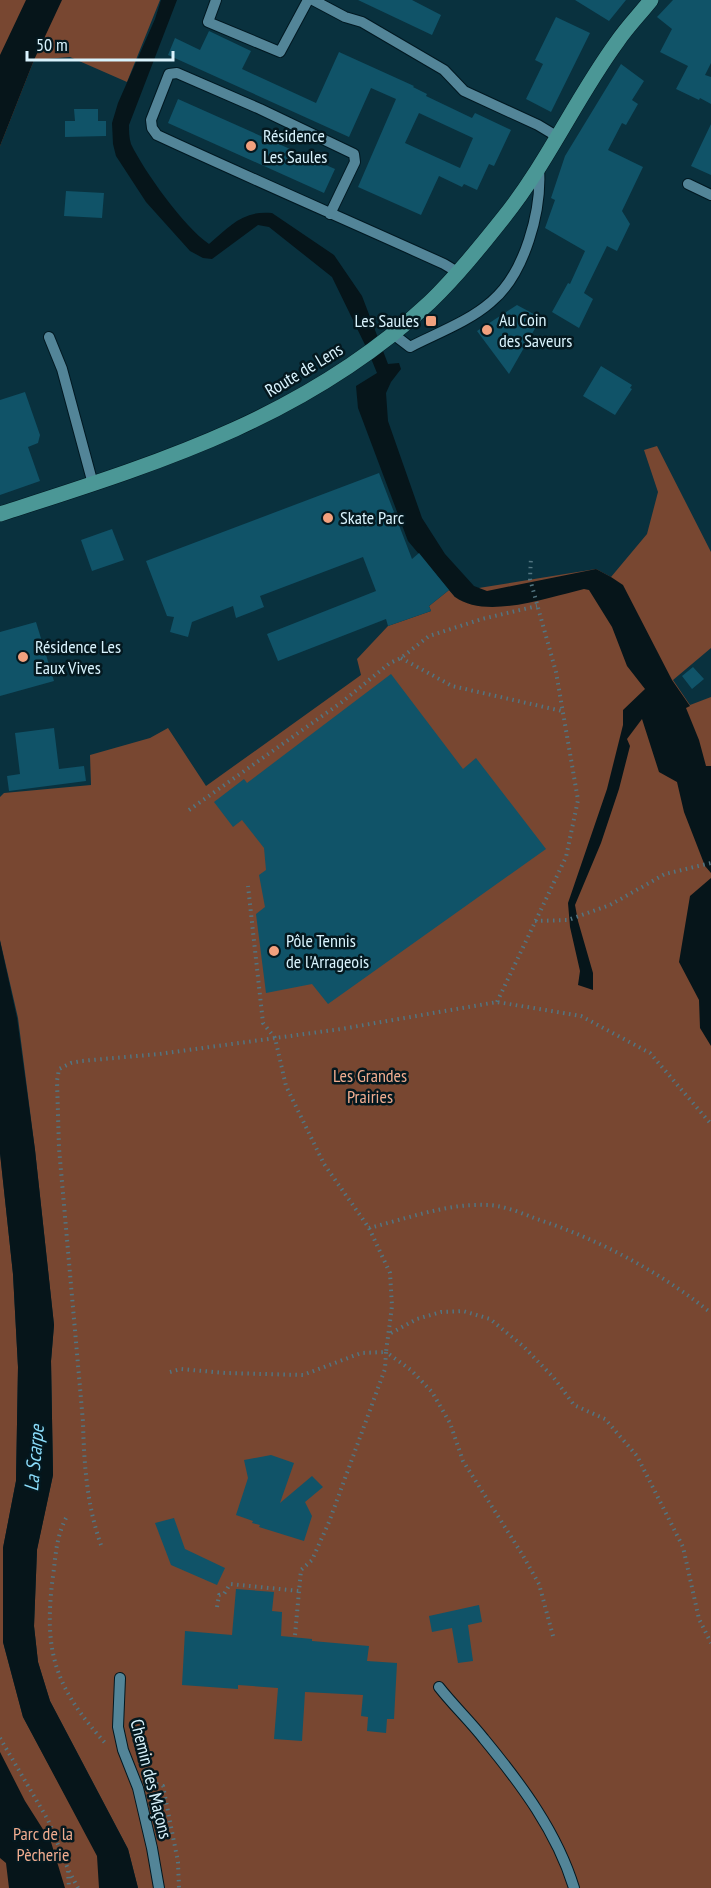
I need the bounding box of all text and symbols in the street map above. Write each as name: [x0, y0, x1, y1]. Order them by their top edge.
scale bar: [27, 24, 172, 62]
text: 50 m: [36, 33, 68, 56]
place label: Résidence Les Saules: [263, 124, 327, 168]
marker: Résidence Les Saules: [244, 139, 258, 153]
place label: Au Coin des Saveurs: [499, 308, 572, 352]
place label: Les Saules: [355, 309, 419, 332]
marker: Les Saules: [424, 314, 438, 328]
marker: Au Coin des Saveurs: [480, 323, 494, 337]
street label: Route de Lens: [261, 337, 347, 402]
place label: Skate Parc: [340, 506, 405, 529]
marker: Skate Parc: [321, 511, 335, 525]
place label: Résidence Les Eaux Vives: [35, 635, 121, 679]
marker: Résidence Les Eaux Vives: [16, 650, 30, 664]
place label: Pôle Tennis de l'Arrageois: [286, 929, 369, 973]
marker: Pôle Tennis de l'Arrageois: [267, 944, 281, 958]
park label: Les Grandes Prairies: [333, 1064, 407, 1108]
water label: La Scarpe: [18, 1422, 50, 1492]
street label: Chemin des Maçons: [125, 1717, 177, 1841]
park label: Parc de la Pècherie: [13, 1822, 73, 1866]

